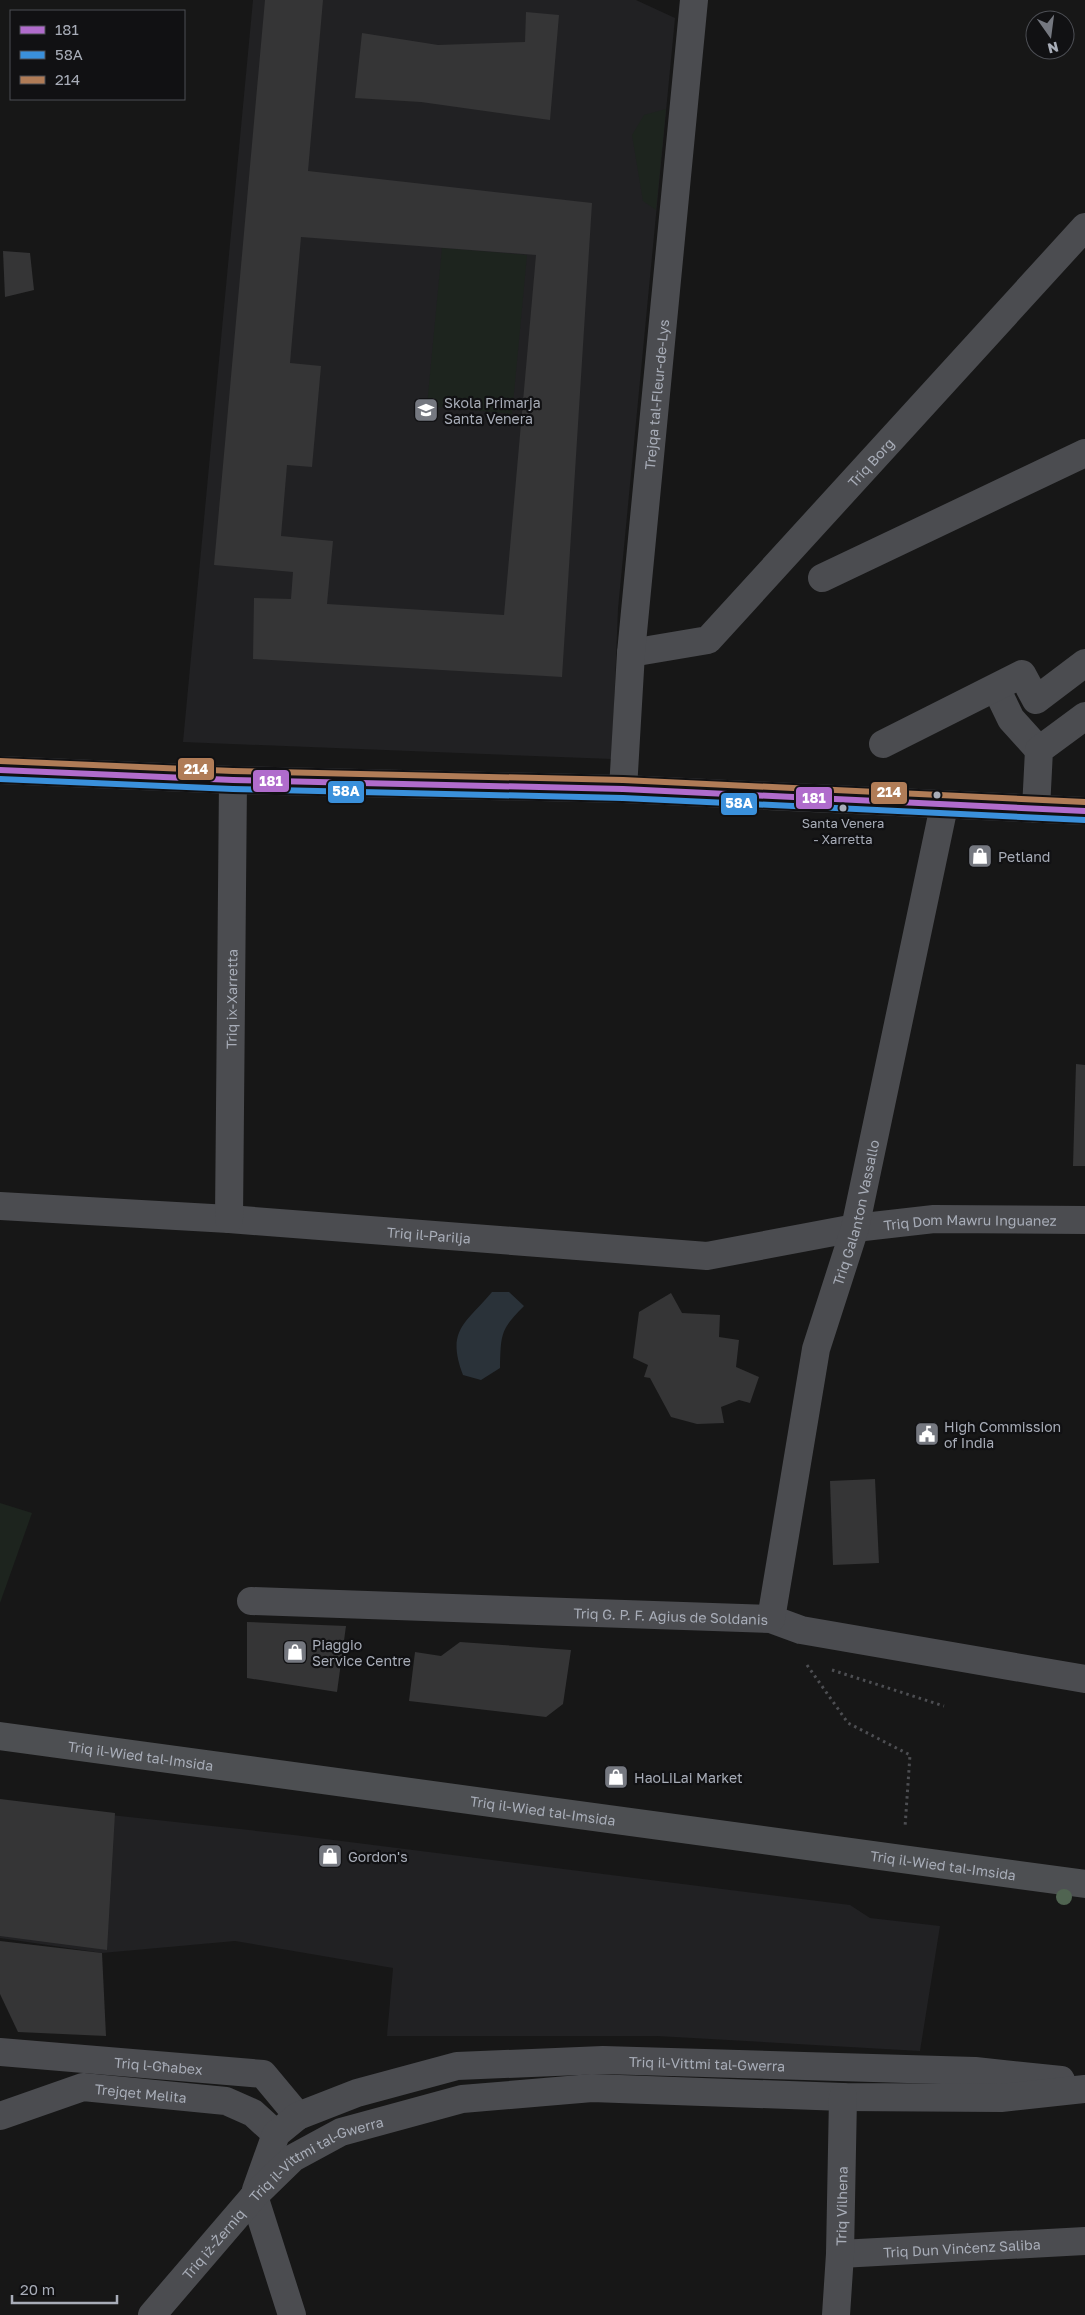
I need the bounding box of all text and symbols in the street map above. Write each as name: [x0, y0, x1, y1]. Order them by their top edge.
legend: [10, 10, 185, 100]
north arrow: [1025, 10, 1075, 60]
text: 181: [55, 20, 79, 38]
text: N: [1046, 39, 1060, 58]
text: 58A: [55, 45, 83, 63]
text: 214: [55, 70, 80, 88]
street label: Trejqa tal-Fleur-de-Lys: [640, 318, 672, 470]
place label: Skola Primarja Santa Venera: [444, 394, 541, 427]
school or university icon: Skola Primarja Santa Venera: [413, 397, 439, 423]
street label: Triq Borg: [844, 434, 897, 490]
line badge: 214: [177, 757, 215, 781]
text: 214: [184, 760, 208, 777]
line badge: 181: [252, 769, 290, 793]
text: 181: [259, 772, 283, 789]
line badge: 58A: [327, 780, 365, 804]
line badge: 214: [870, 781, 908, 805]
text: 58A: [332, 782, 360, 799]
text: 214: [877, 783, 901, 800]
line badge: 181: [795, 786, 833, 810]
text: 181: [802, 789, 826, 806]
unlabelled marker: [932, 790, 942, 800]
line badge: 58A: [720, 792, 758, 816]
text: 58A: [725, 794, 753, 811]
marker: Santa Venera - Xarretta: [838, 803, 848, 813]
place label: Santa Venera - Xarretta: [802, 815, 884, 847]
shop icon: Petland: [967, 843, 993, 869]
place label: Petland: [998, 848, 1050, 865]
street label: Triq ix-Xarretta: [222, 949, 240, 1049]
street label: Triq Galanton Vassallo: [829, 1138, 882, 1288]
street label: Triq Dom Mawru Inguanez: [883, 1210, 1057, 1233]
street label: Triq il-Parilja: [386, 1223, 472, 1246]
place label: High Commission of India: [944, 1418, 1061, 1451]
public building icon: High Commission of India: [914, 1421, 940, 1447]
street label: Triq G. P. F. Agius de Soldanis: [573, 1604, 768, 1627]
place label: Piaggio Service Centre: [312, 1636, 411, 1669]
shop icon: Piaggio Service Centre: [282, 1639, 308, 1665]
street label: Triq il-Wied tal-Imsida: [67, 1737, 214, 1774]
shop icon: HaoLiLai Market: [603, 1764, 629, 1790]
place label: HaoLiLai Market: [634, 1769, 743, 1786]
street label: Triq il-Wied tal-Imsida: [469, 1792, 617, 1828]
shop icon: Gordon's: [317, 1843, 343, 1869]
street label: Triq il-Wied tal-Imsida: [869, 1846, 1017, 1883]
place label: Gordon's: [348, 1848, 408, 1865]
street label: Triq il-Vittmi tal-Gwerra: [629, 2052, 785, 2074]
street label: Triq l-Għabex: [114, 2053, 204, 2077]
street label: Trejqet Melita: [94, 2080, 188, 2106]
street label: Triq il-Vittmi tal-Gwerra: [245, 2112, 385, 2205]
street label: Triq Vilhena: [832, 2166, 850, 2246]
street label: Triq iż-Żerniq: [178, 2205, 248, 2282]
street label: Triq Dun Vinċenz Saliba: [883, 2235, 1041, 2260]
scale bar: [12, 2272, 118, 2304]
text: 20 m: [20, 2280, 55, 2298]

